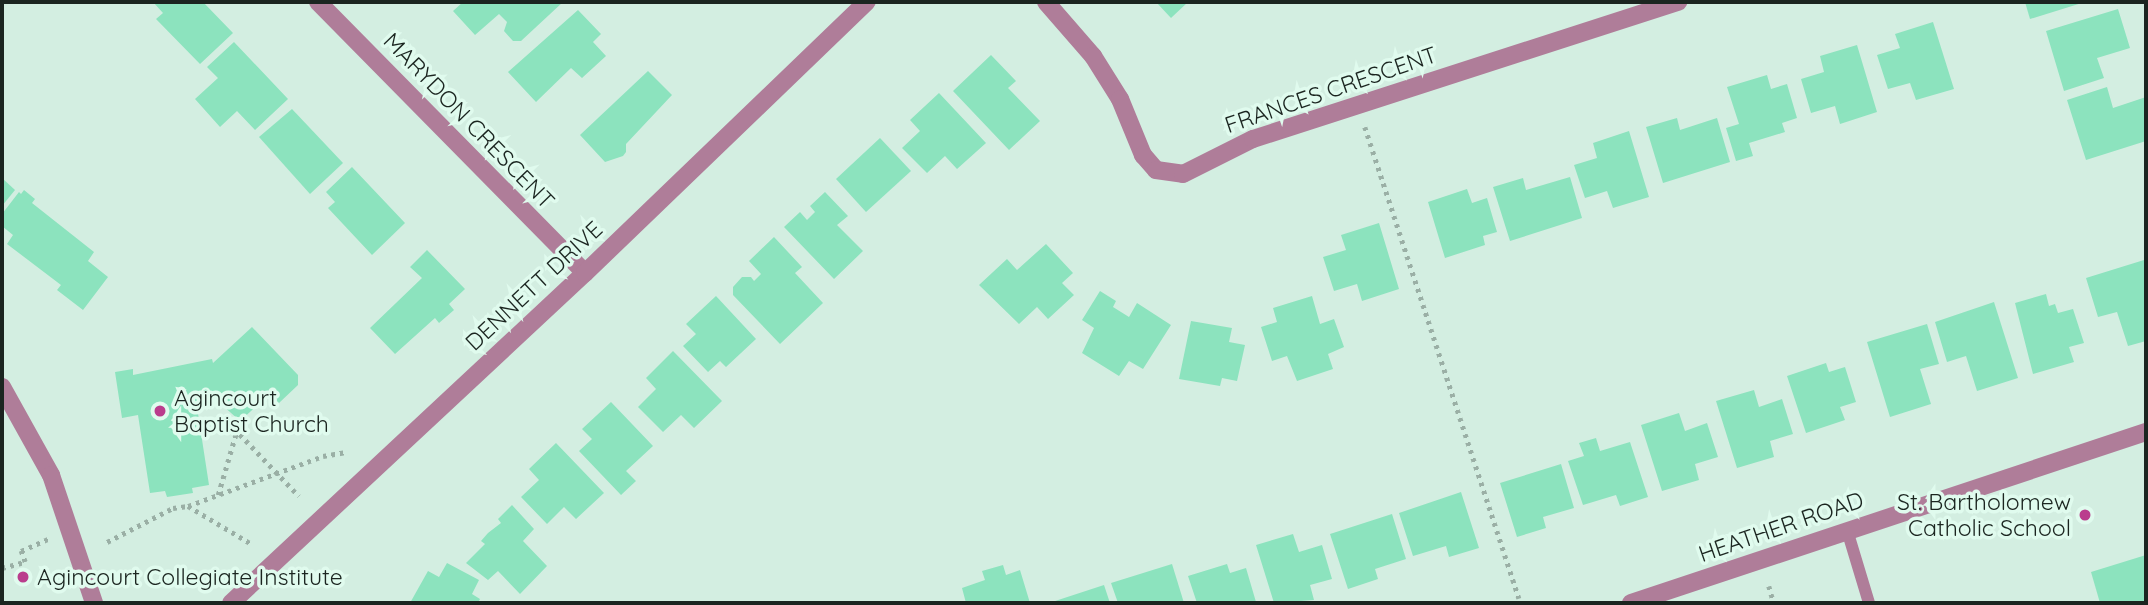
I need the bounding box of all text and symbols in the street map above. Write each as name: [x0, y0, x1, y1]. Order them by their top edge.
street label: MARYDON CRESCENT: [378, 27, 560, 215]
street label: FRANCES CRESCENT: [1221, 41, 1441, 139]
street label: DENNETT DRIVE: [460, 216, 608, 356]
place label: Agincourt Baptist Church: [174, 384, 329, 438]
marker: Agincourt Baptist Church: [152, 403, 168, 419]
street label: HEATHER ROAD: [1695, 486, 1867, 568]
place label: St. Bartholomew Catholic School: [1897, 488, 2071, 542]
marker: St. Bartholomew Catholic School: [2077, 507, 2093, 523]
place label: Agincourt Collegiate Institute: [37, 563, 343, 591]
marker: Agincourt Collegiate Institute: [15, 569, 31, 585]

